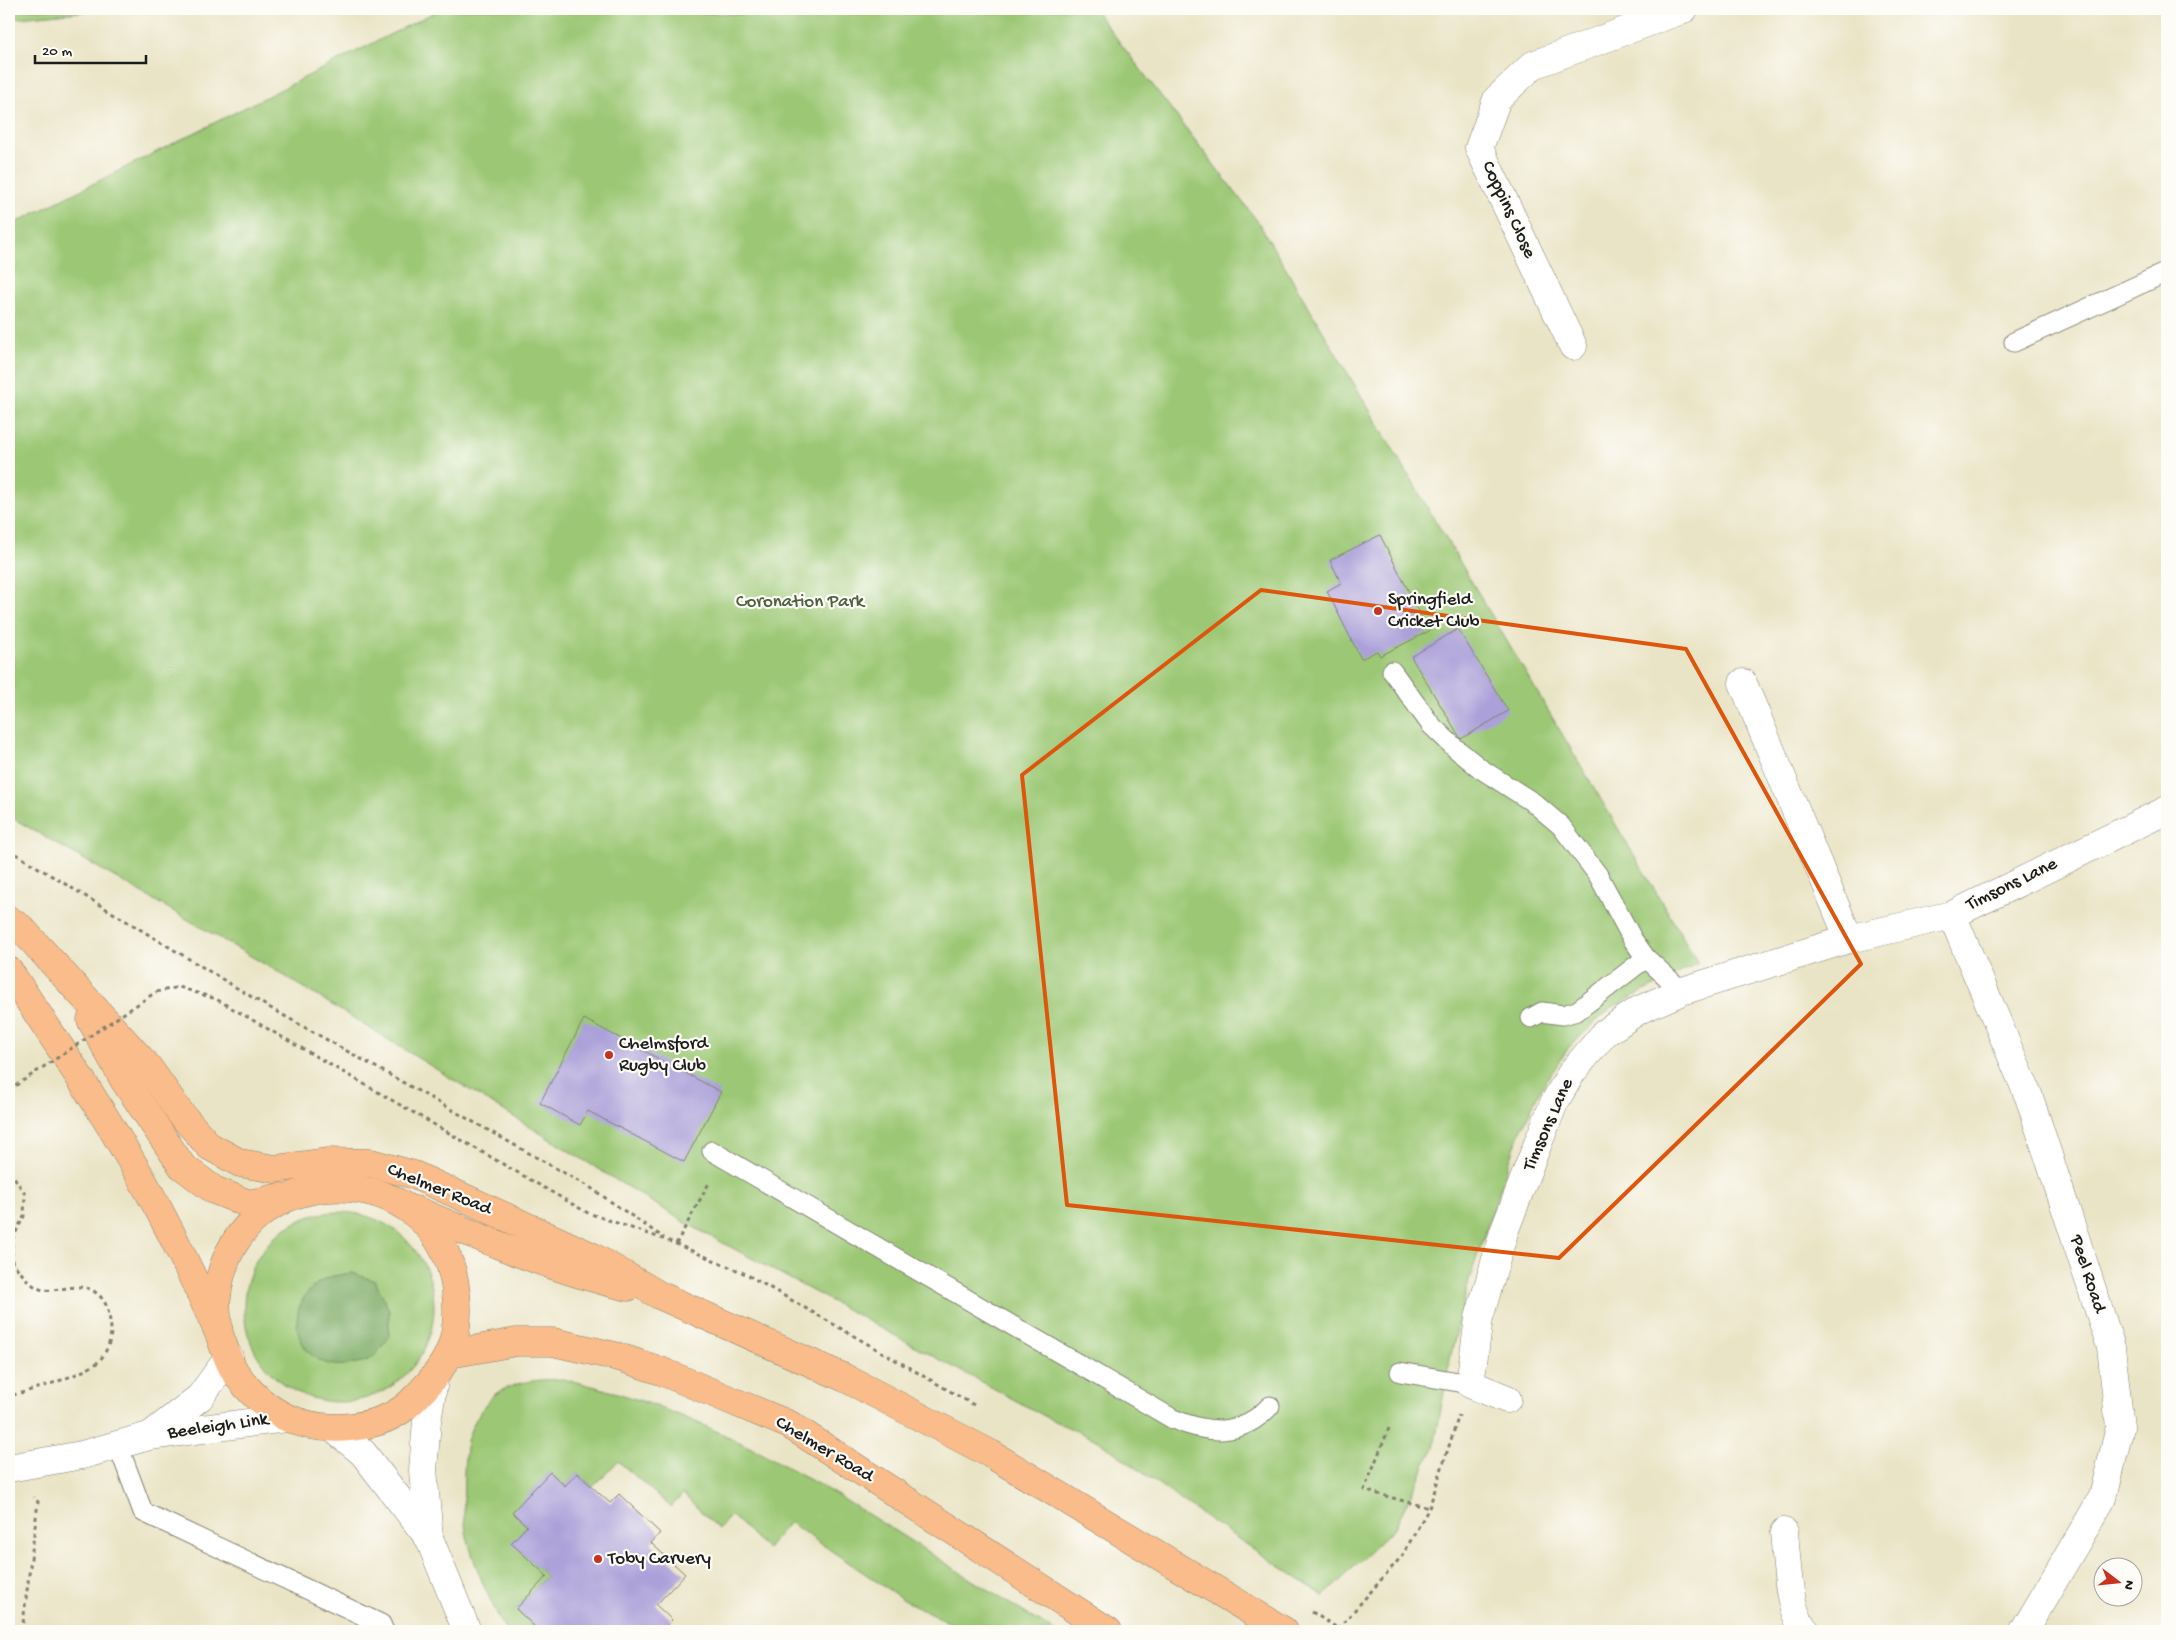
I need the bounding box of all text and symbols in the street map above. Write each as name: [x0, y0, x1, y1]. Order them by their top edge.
scale bar: [35, 32, 146, 64]
text: 20 m: [42, 43, 72, 61]
street label: Coppins Close: [1475, 158, 1541, 262]
place label: Springfield Cricket Club: [1388, 589, 1480, 634]
park label: Coronation Park: [736, 591, 865, 614]
marker: Springfield Cricket Club: [1372, 605, 1384, 617]
street label: Timsons Lane: [1962, 853, 2062, 917]
place label: Chelmsford Rugby Club: [619, 1033, 709, 1078]
marker: Chelmsford Rugby Club: [603, 1049, 615, 1061]
street label: Timsons Lane: [1518, 1075, 1580, 1176]
street label: Chelmer Road: [383, 1159, 496, 1222]
street label: Peel Road: [2063, 1231, 2111, 1318]
street label: Beeleigh Link: [165, 1408, 271, 1446]
street label: Chelmer Road: [771, 1412, 879, 1489]
place label: Toby Carvery: [607, 1548, 712, 1571]
marker: Toby Carvery: [592, 1553, 604, 1565]
north arrow: [2094, 1558, 2144, 1608]
text: N: [2119, 1578, 2138, 1592]

